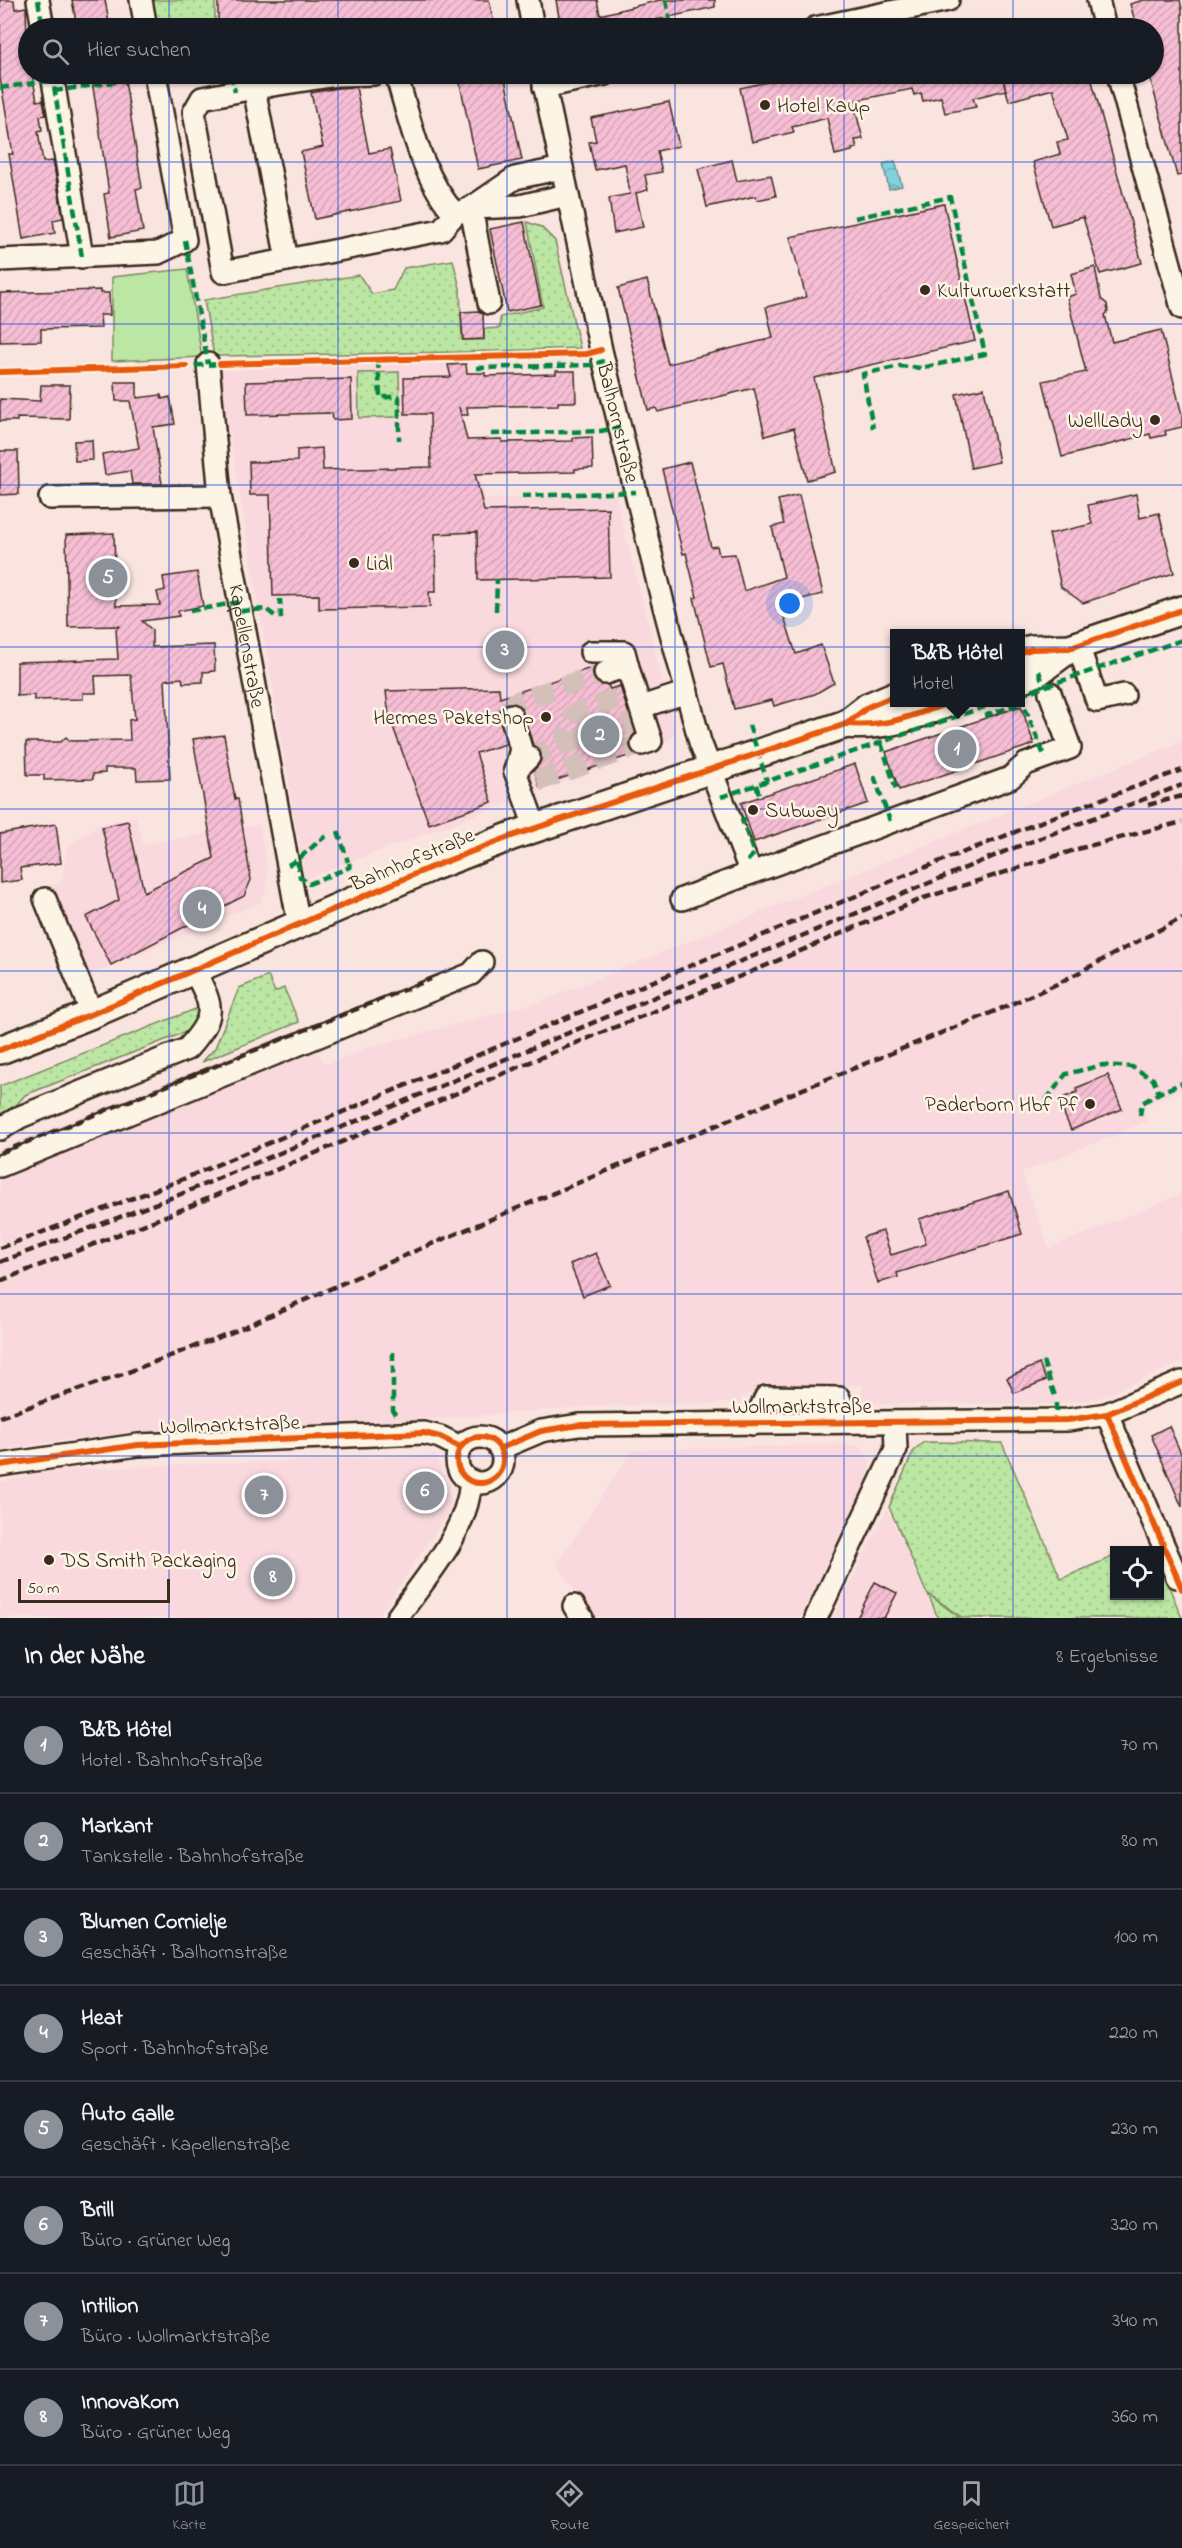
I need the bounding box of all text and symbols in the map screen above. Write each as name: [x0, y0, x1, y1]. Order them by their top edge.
search box: [18, 18, 1164, 84]
icon: search: [39, 35, 72, 68]
text: Hier suchen: [87, 35, 191, 67]
place label: Hotel Kaup: [777, 92, 870, 122]
marker: Hotel Kaup: [758, 98, 772, 112]
place label: Kulturwerkstatt: [937, 277, 1070, 307]
marker: Kulturwerkstatt: [918, 283, 932, 297]
street label: Balhornstraße: [587, 359, 646, 487]
place label: WellLady: [1068, 407, 1143, 439]
marker: WellLady: [1148, 413, 1162, 427]
place label: Lidl: [366, 550, 393, 580]
pin: 5: [88, 556, 128, 600]
marker: Lidl: [347, 556, 361, 570]
street label: Kapellenstraße: [220, 582, 272, 711]
your location: [775, 589, 804, 618]
pin: 3: [486, 628, 524, 672]
popup: [890, 629, 1025, 707]
text: B&B Hôtel: [912, 638, 1003, 670]
text: Hotel: [912, 670, 953, 699]
place label: Hermes Paketshop: [373, 704, 534, 734]
marker: Hermes Paketshop: [539, 710, 553, 724]
pin: 2: [580, 712, 620, 758]
pin: 1: [938, 726, 976, 771]
place label: Subway: [765, 797, 838, 829]
marker: Subway: [746, 803, 760, 817]
street label: Bahnhofstraße: [345, 821, 480, 901]
pin: 4: [182, 886, 222, 932]
place label: Paderborn Hbf Pf: [925, 1091, 1078, 1121]
marker: Paderborn Hbf Pf: [1083, 1097, 1097, 1111]
street label: Wollmarktstraße: [732, 1393, 873, 1423]
street label: Wollmarktstraße: [160, 1409, 301, 1443]
pin: 6: [406, 1468, 444, 1514]
pin: 7: [244, 1472, 284, 1518]
map controls: [1110, 1546, 1164, 1600]
button: locate: [1110, 1546, 1164, 1600]
place label: DS Smith Packaging: [60, 1547, 236, 1579]
marker: DS Smith Packaging: [42, 1553, 56, 1567]
pin: 8: [254, 1554, 292, 1600]
scale bar: [18, 1576, 170, 1604]
text: 50 m: [27, 1577, 59, 1601]
text: In der Nähe: [24, 1638, 145, 1676]
text: 8 Ergebnisse: [1056, 1643, 1158, 1672]
text: B&B Hôtel: [81, 1715, 171, 1747]
text: 1: [40, 1731, 47, 1760]
text: 70 m: [1121, 1731, 1158, 1760]
text: Hotel · Bahnhofstraße: [81, 1747, 262, 1776]
text: Markant: [81, 1811, 153, 1843]
text: 2: [39, 1827, 48, 1856]
text: 80 m: [1121, 1827, 1158, 1856]
text: Tankstelle · Bahnhofstraße: [81, 1843, 304, 1872]
text: Blumen Cornielje: [81, 1907, 227, 1939]
text: 3: [39, 1923, 48, 1952]
text: 100 m: [1114, 1923, 1158, 1952]
text: Geschäft · Balhornstraße: [81, 1939, 288, 1968]
text: Heat: [81, 2003, 123, 2035]
text: 4: [39, 2019, 48, 2048]
text: 220 m: [1109, 2019, 1158, 2048]
text: Sport · Bahnhofstraße: [81, 2035, 268, 2064]
text: Auto Galle: [81, 2099, 174, 2131]
text: 5: [38, 2115, 49, 2144]
text: 230 m: [1111, 2115, 1158, 2144]
text: Geschäft · Kapellenstraße: [81, 2131, 290, 2160]
text: Brill: [81, 2195, 114, 2227]
text: 6: [39, 2211, 48, 2240]
text: 320 m: [1111, 2211, 1158, 2240]
text: Büro · Grüner Weg: [81, 2227, 230, 2256]
text: Intilion: [81, 2291, 138, 2323]
text: 7: [39, 2307, 48, 2336]
text: 340 m: [1112, 2307, 1158, 2336]
text: Büro · Wollmarktstraße: [81, 2323, 270, 2352]
text: InnovaKom: [81, 2387, 179, 2419]
text: 8: [40, 2403, 47, 2432]
text: 360 m: [1112, 2403, 1158, 2432]
text: Büro · Grüner Weg: [81, 2419, 230, 2448]
tab: Karte: [172, 2477, 206, 2537]
tab: Route: [550, 2477, 589, 2537]
tab: Gespeichert: [934, 2477, 1010, 2537]

